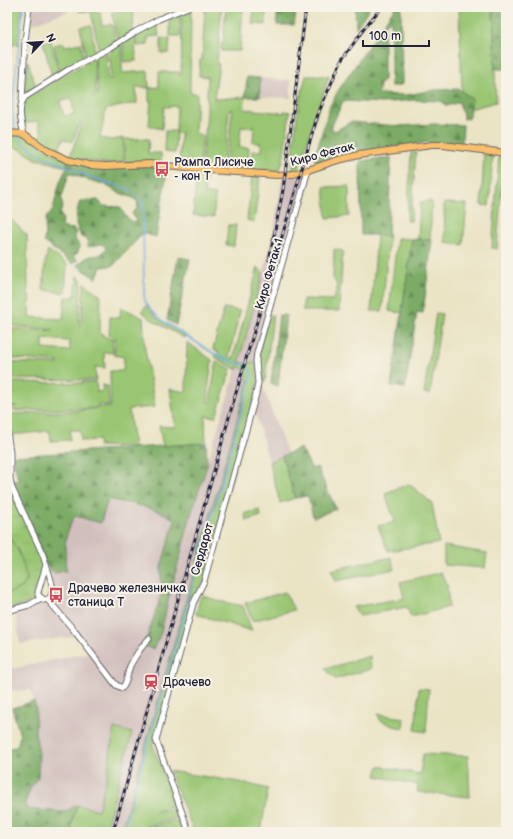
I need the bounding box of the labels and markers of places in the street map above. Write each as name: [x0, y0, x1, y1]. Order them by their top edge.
place label: Рампа Лисиче - кон Т: [174, 155, 254, 184]
bus stop icon: Рампа Лисиче - кон Т: [153, 160, 171, 178]
place label: Драчево железничка станица Т: [68, 581, 186, 610]
bus stop icon: Драчево железничка станица Т: [47, 586, 65, 604]
station icon: Драчево: [142, 673, 160, 691]
place label: Драчево: [163, 675, 211, 690]

